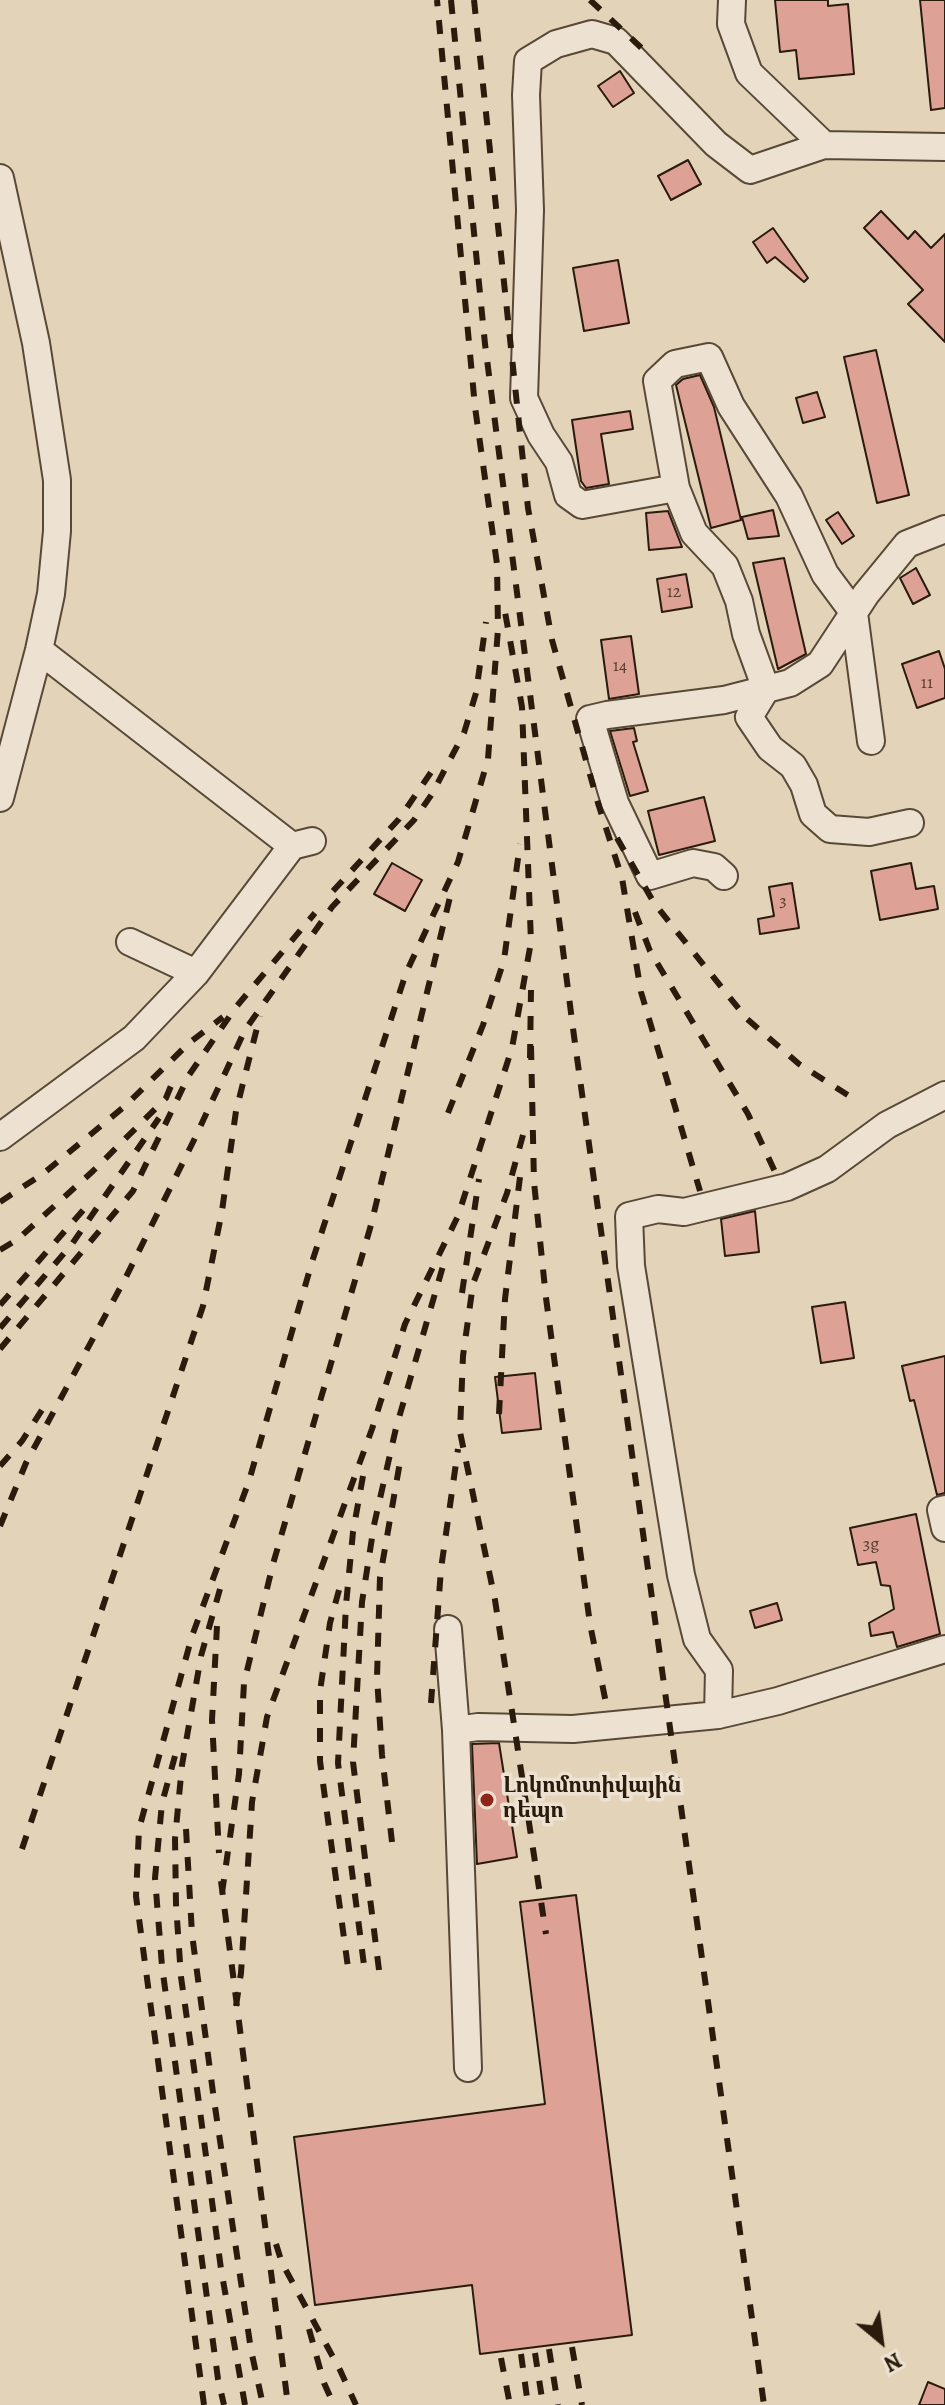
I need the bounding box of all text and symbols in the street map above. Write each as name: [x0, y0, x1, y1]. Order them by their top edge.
house number: 12: [667, 582, 681, 604]
house number: 14: [613, 656, 627, 678]
house number: 11: [921, 673, 933, 695]
house number: 3: [779, 891, 787, 913]
house number: 3g: [863, 1534, 879, 1556]
place label: Լոկոմոտիվային դեպո: [503, 1774, 681, 1826]
marker: Լոկոմոտիվային դեպո: [478, 1791, 496, 1809]
north arrow: [841, 2301, 921, 2381]
text: N: [878, 2345, 907, 2379]

